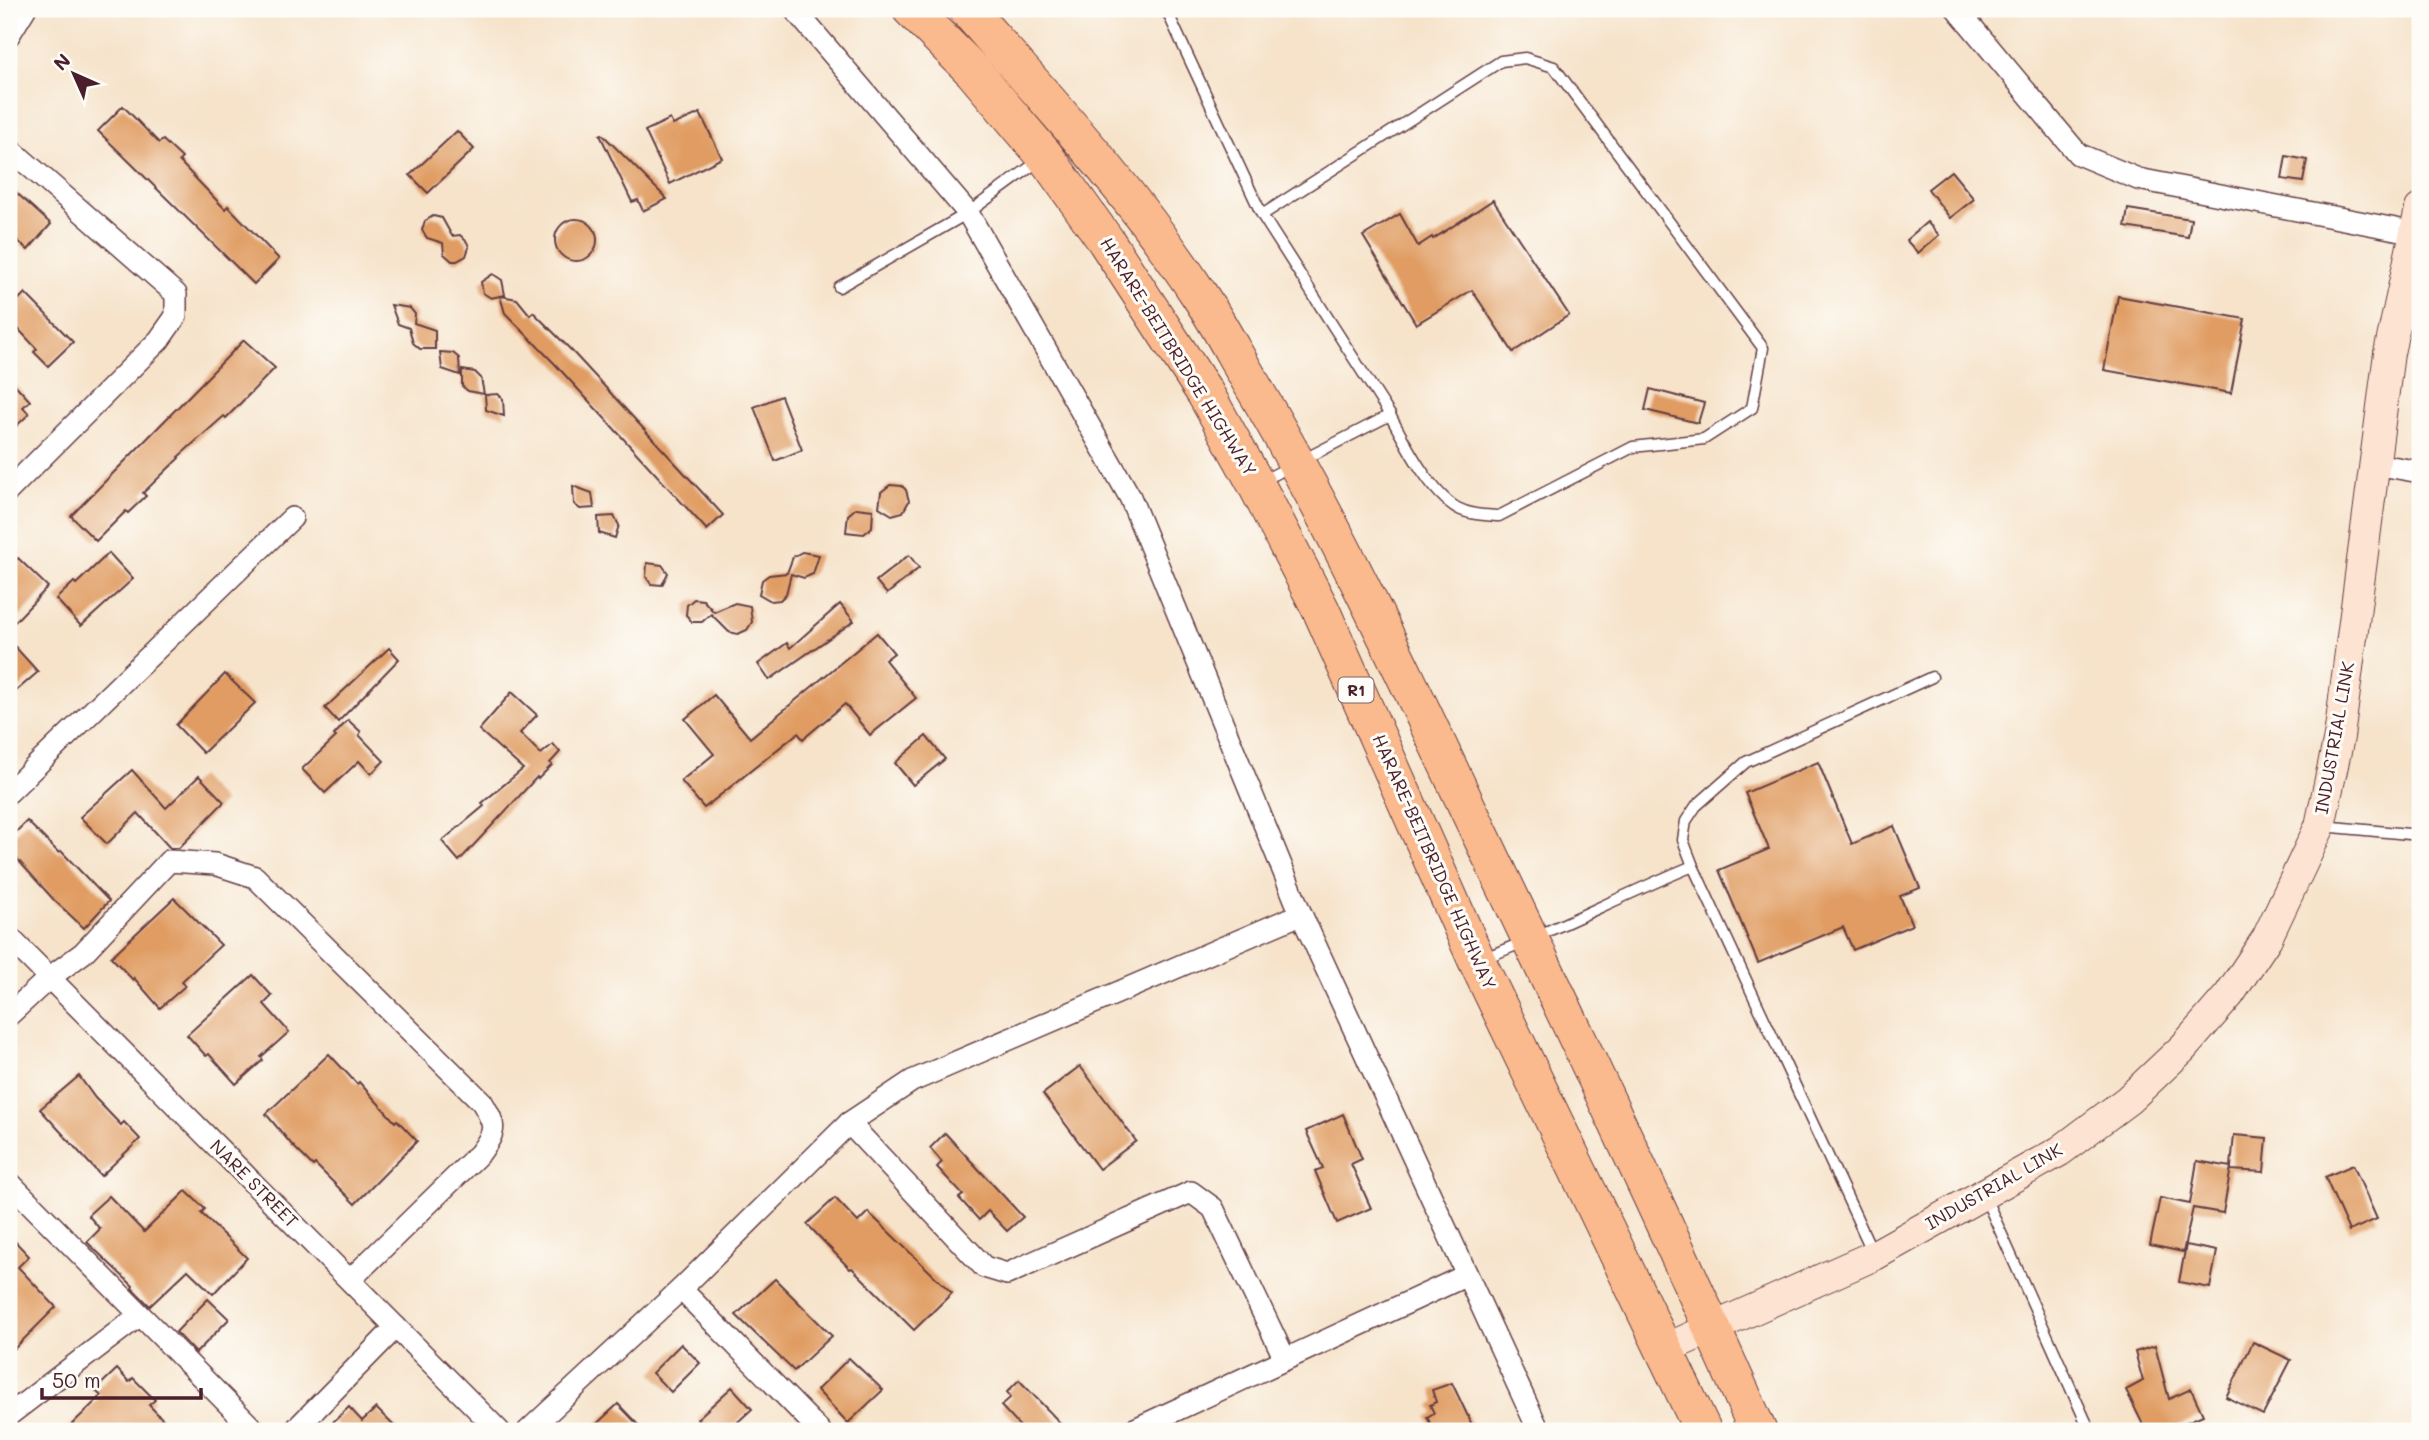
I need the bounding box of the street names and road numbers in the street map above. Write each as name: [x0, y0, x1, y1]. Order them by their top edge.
street label: HARARE-BEITBRIDGE HIGHWAY: [1095, 232, 1263, 480]
street label: INDUSTRIAL LINK: [2309, 660, 2359, 816]
road number: R1: [1338, 678, 1374, 702]
street label: HARARE-BEITBRIDGE HIGHWAY: [1368, 730, 1502, 993]
street label: NARE STREET: [205, 1134, 304, 1233]
street label: INDUSTRIAL LINK: [1921, 1137, 2066, 1235]

